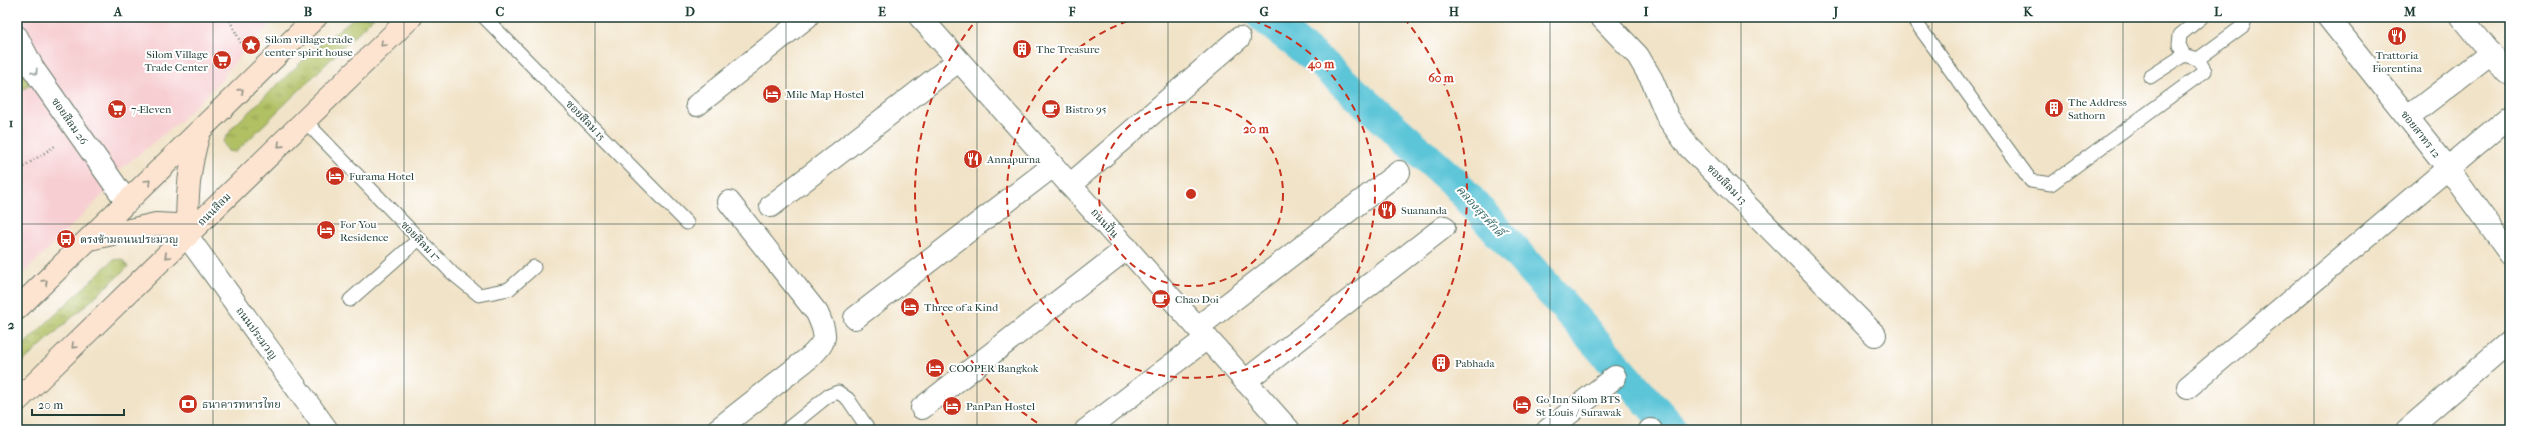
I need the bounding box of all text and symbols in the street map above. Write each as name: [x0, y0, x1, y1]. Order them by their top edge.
text: A: [113, 4, 123, 19]
text: B: [304, 4, 313, 19]
text: C: [496, 4, 505, 19]
text: D: [685, 4, 695, 19]
text: E: [878, 4, 886, 19]
text: F: [1068, 4, 1076, 19]
text: G: [1259, 4, 1269, 19]
text: H: [1449, 4, 1460, 19]
text: I: [1643, 4, 1649, 19]
text: J: [1832, 4, 1839, 20]
text: K: [2023, 4, 2034, 19]
text: L: [2214, 4, 2223, 19]
text: M: [2403, 4, 2416, 19]
restaurant icon: Trattoria Fiorentina: [2386, 25, 2408, 47]
place label: Silom village trade center spirit house: [265, 33, 353, 59]
place icon: Silom village trade center spirit house: [240, 34, 262, 56]
building icon: The Treasure: [1011, 38, 1033, 60]
one-way arrow: [380, 39, 388, 47]
place label: The Treasure: [1036, 43, 1100, 56]
place label: Silom Village Trade Center: [145, 48, 209, 74]
supermarket icon: Silom Village Trade Center: [211, 49, 233, 71]
place label: Trattoria Fiorentina: [2372, 49, 2423, 75]
text: 40 m: [1307, 57, 1335, 72]
one-way arrow: [30, 68, 38, 75]
text: 60 m: [1428, 71, 1455, 85]
hotel icon: Mile Map Hostel: [761, 83, 783, 105]
one-way arrow: [236, 88, 244, 95]
place label: Mile Map Hostel: [786, 88, 864, 101]
street label: ซอยสีลม 26: [49, 95, 90, 147]
place label: The Address Sathorn: [2068, 96, 2127, 122]
street label: ซอยสีลม 15: [563, 97, 608, 143]
building icon: The Address Sathorn: [2043, 97, 2065, 119]
supermarket icon: 7-Eleven: [106, 98, 128, 120]
cafe icon: Bistro 95: [1040, 98, 1062, 120]
place label: 7-Eleven: [131, 103, 172, 116]
place label: Bistro 95: [1065, 103, 1107, 116]
street label: ซอยสาทร 12: [2398, 108, 2443, 161]
text: 1: [9, 115, 14, 130]
text: 20 m: [1243, 122, 1270, 136]
one-way arrow: [277, 140, 285, 148]
restaurant icon: Annapurna: [962, 148, 984, 170]
place label: Annapurna: [986, 153, 1041, 166]
street label: ซอยสีลม 13: [1704, 162, 1749, 207]
hotel icon: Furama Hotel: [324, 165, 346, 187]
place label: Furama Hotel: [349, 170, 414, 183]
one-way arrow: [143, 179, 151, 187]
water label: คลองสุรศักดิ์: [1453, 181, 1511, 243]
centre of rings: [1184, 187, 1198, 201]
street label: ถนนสีลม: [195, 190, 234, 229]
restaurant icon: Suananda: [1376, 199, 1398, 221]
street label: ถนนปั้น: [1088, 204, 1123, 241]
place label: Suananda: [1401, 204, 1448, 217]
place label: For You Residence: [340, 218, 389, 244]
street label: ซอยสีลม 17: [398, 218, 443, 264]
hotel icon: For You Residence: [315, 219, 337, 241]
bus stop icon: ตรงข้ามถนนประมวญ: [55, 228, 77, 250]
place label: ตรงข้ามถนนประมวญ: [80, 233, 178, 246]
one-way arrow: [164, 251, 172, 258]
one-way arrow: [40, 280, 48, 287]
cafe icon: Chao Doi: [1150, 288, 1172, 310]
place label: Chao Doi: [1175, 293, 1220, 306]
hotel icon: Three of a Kind: [899, 296, 921, 318]
place label: Three of a Kind: [924, 301, 999, 314]
street label: ถนนประมวญ: [233, 305, 280, 362]
text: 2: [8, 317, 15, 332]
one-way arrow: [71, 341, 79, 349]
building icon: Pabhada: [1430, 352, 1452, 374]
hotel icon: COOPER Bangkok: [924, 357, 946, 379]
place label: Pabhada: [1455, 357, 1496, 370]
place label: COOPER Bangkok: [949, 362, 1039, 375]
scale bar: [32, 391, 124, 417]
bank icon: ธนาคารทหารไทย: [177, 393, 199, 415]
place label: Go Inn Silom BTS St Louis / Surawak: [1536, 393, 1622, 419]
hotel icon: Go Inn Silom BTS St Louis / Surawak: [1511, 394, 1533, 416]
hotel icon: PanPan Hostel: [941, 395, 963, 417]
place label: ธนาคารทหารไทย: [202, 397, 281, 411]
text: 20 m: [38, 398, 63, 412]
place label: PanPan Hostel: [966, 400, 1035, 413]

